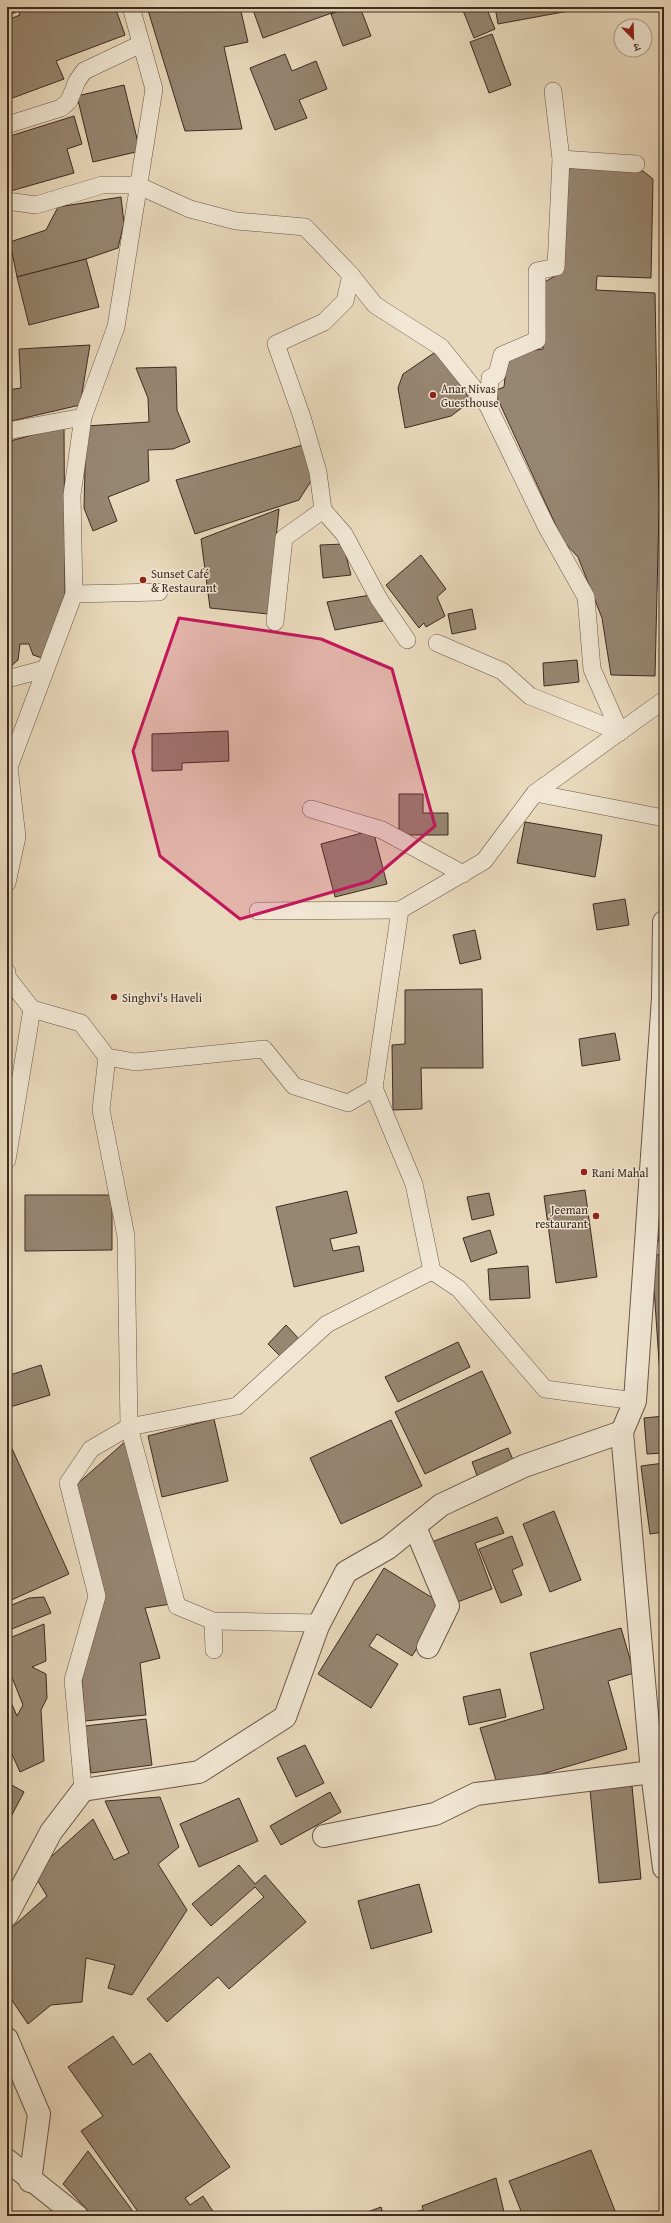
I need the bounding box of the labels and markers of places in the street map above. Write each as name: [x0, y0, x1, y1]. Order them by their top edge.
place label: Anar Nivas Guesthouse: [441, 380, 499, 411]
marker: Anar Nivas Guesthouse: [428, 390, 438, 400]
place label: Sunset Café & Restaurant: [151, 565, 218, 596]
marker: Sunset Café & Restaurant: [138, 575, 148, 585]
place label: Singhvi's Haveli: [122, 989, 203, 1006]
marker: Singhvi's Haveli: [109, 992, 119, 1002]
place label: Rani Mahal: [592, 1164, 649, 1181]
marker: Rani Mahal: [579, 1167, 589, 1177]
place label: Jeeman restaurant: [535, 1201, 589, 1232]
marker: Jeeman restaurant: [591, 1211, 601, 1221]

